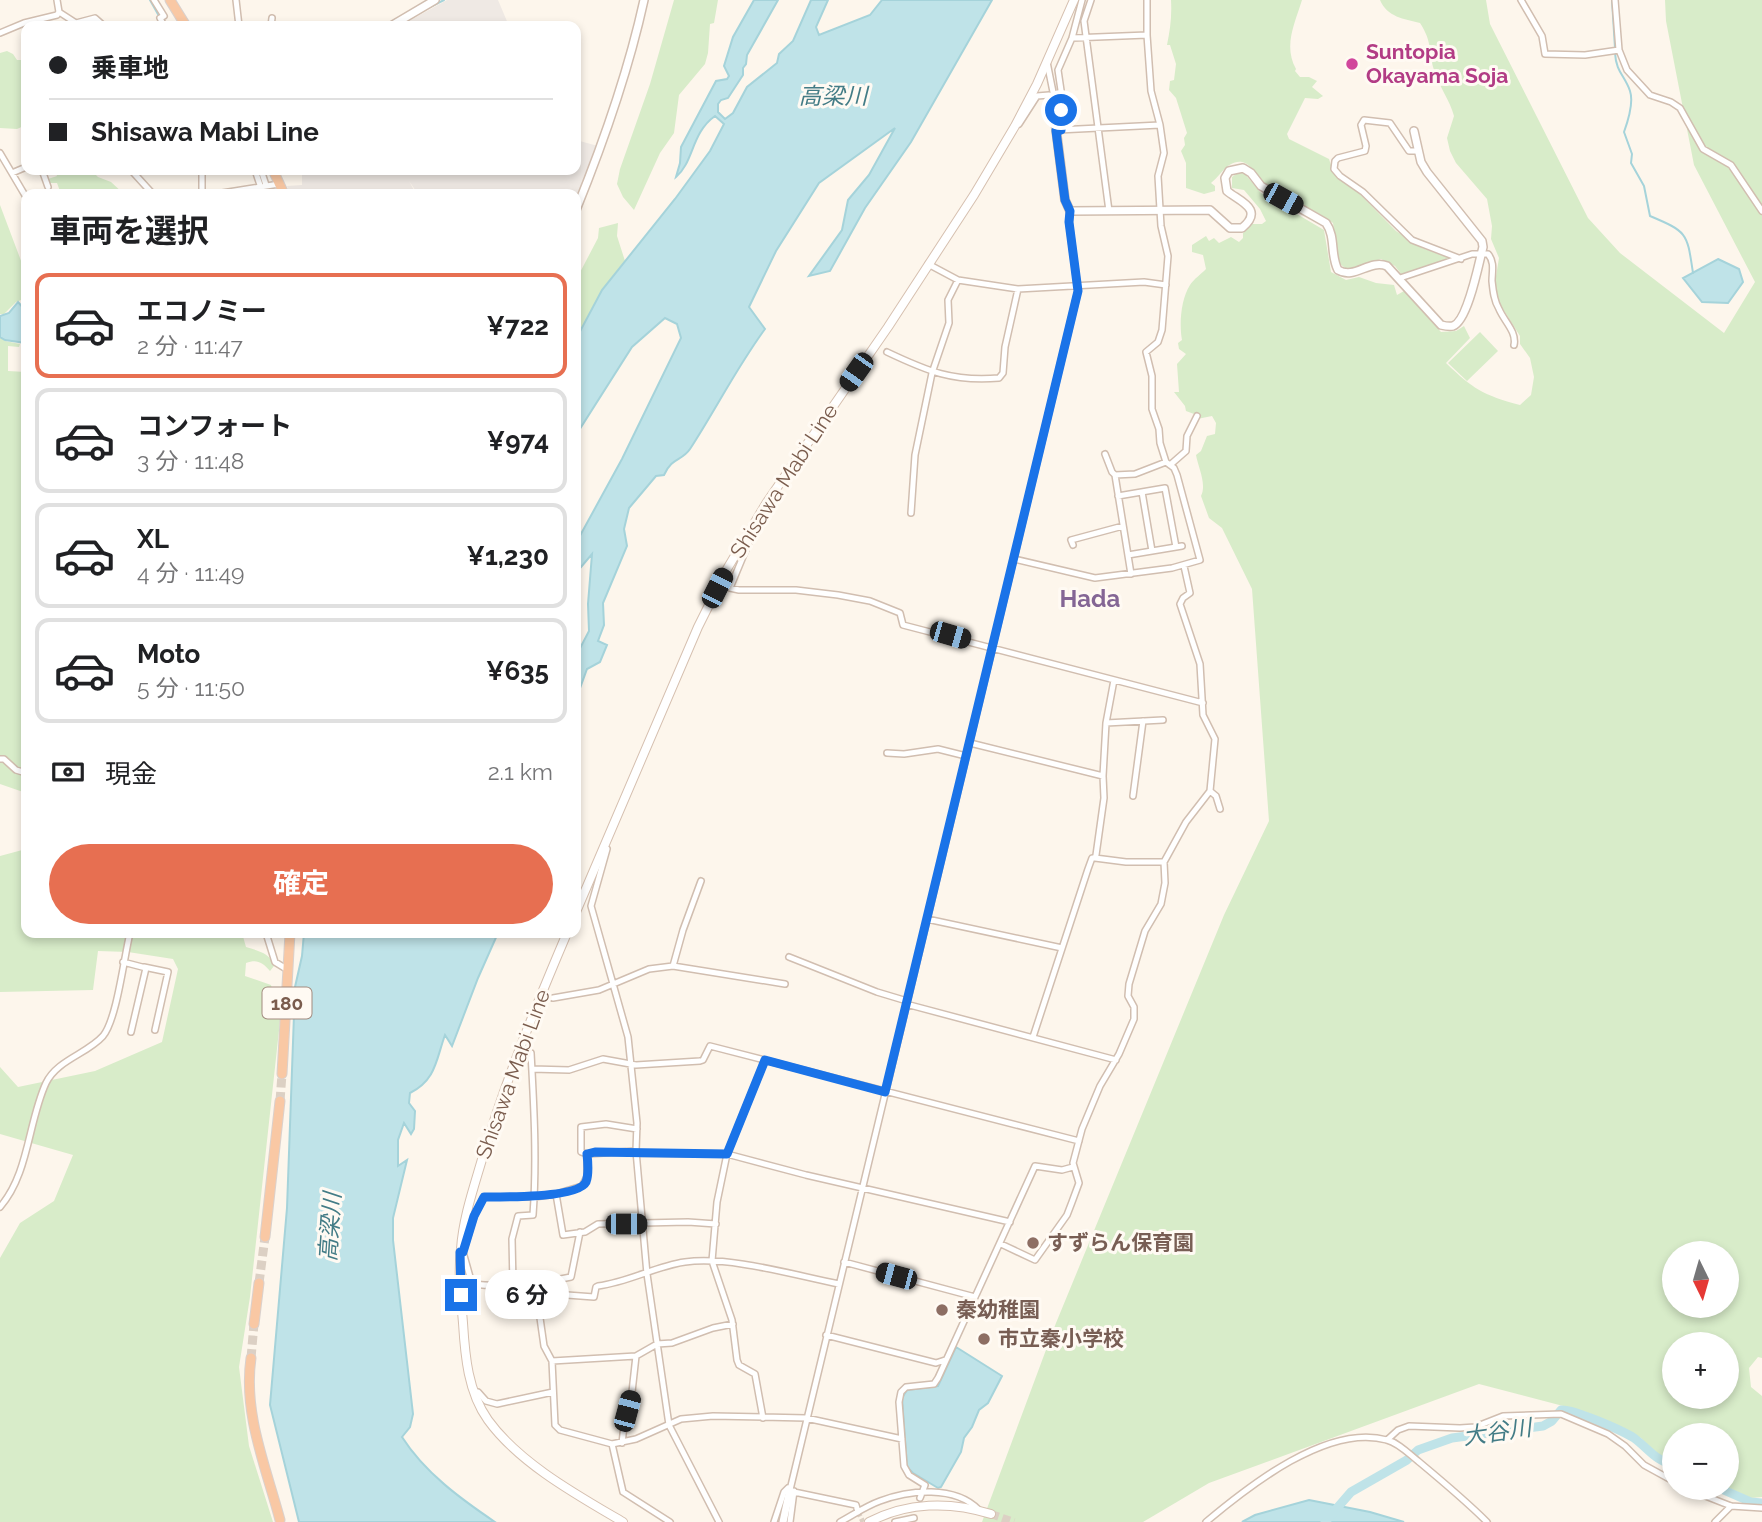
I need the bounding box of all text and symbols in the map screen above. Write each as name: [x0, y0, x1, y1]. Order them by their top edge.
place label: Suntopia Okayama Soja: [1366, 39, 1508, 88]
text: 乗車地: [91, 53, 169, 83]
marker: Suntopia Okayama Soja: [1344, 56, 1360, 72]
water label: 高梁川: [799, 82, 871, 109]
route start: [1045, 94, 1077, 126]
text: Shisawa Mabi Line: [91, 117, 319, 147]
car: [1260, 180, 1307, 218]
text: 車両を選択: [49, 212, 209, 249]
icon: car: [53, 294, 116, 357]
text: エコノミー: [137, 296, 267, 326]
text: ¥722: [487, 311, 549, 341]
text: 2 分 · 11:47: [137, 332, 243, 359]
car: [836, 349, 877, 395]
street label: Shisawa Mabi Line: [724, 399, 843, 562]
icon: car: [53, 409, 116, 472]
text: コンフォート: [137, 411, 292, 441]
text: ¥974: [487, 426, 549, 456]
text: 3 分 · 11:48: [137, 447, 244, 474]
icon: car: [53, 524, 116, 587]
text: XL: [137, 524, 169, 554]
text: ¥1,230: [466, 541, 549, 571]
text: 4 分 · 11:49: [137, 559, 245, 586]
car: [699, 565, 736, 611]
district label: Hada: [1060, 584, 1121, 613]
car: [927, 619, 974, 651]
icon: car: [53, 639, 116, 702]
text: Moto: [137, 639, 200, 669]
text: ¥635: [486, 656, 549, 686]
text: 5 分 · 11:50: [137, 674, 245, 701]
icon: cash: [49, 753, 87, 791]
text: 2.1 km: [488, 758, 553, 785]
text: 現金: [105, 759, 157, 789]
button: 確定: [49, 844, 553, 924]
street label: Shisawa Mabi Line: [470, 986, 555, 1162]
road number: 180: [262, 987, 312, 1018]
water label: 高梁川: [314, 1189, 346, 1262]
car: [606, 1214, 648, 1235]
place label: すずらん保育園: [1047, 1230, 1194, 1255]
marker: すずらん保育園: [1025, 1235, 1041, 1251]
north arrow: [1662, 1241, 1740, 1318]
map controls: [1662, 1241, 1739, 1500]
car: [873, 1260, 920, 1292]
callout: 6 分: [486, 1270, 570, 1320]
route end: [445, 1279, 477, 1311]
text: 6 分: [506, 1281, 548, 1308]
place label: 秦幼稚園: [956, 1297, 1040, 1322]
marker: 秦幼稚園: [934, 1302, 950, 1318]
place label: 市立秦小学校: [998, 1326, 1124, 1351]
marker: 市立秦小学校: [976, 1331, 992, 1347]
button: +: [1662, 1332, 1739, 1409]
car: [612, 1388, 643, 1434]
water label: 大谷川: [1461, 1413, 1536, 1450]
button: −: [1662, 1423, 1739, 1500]

